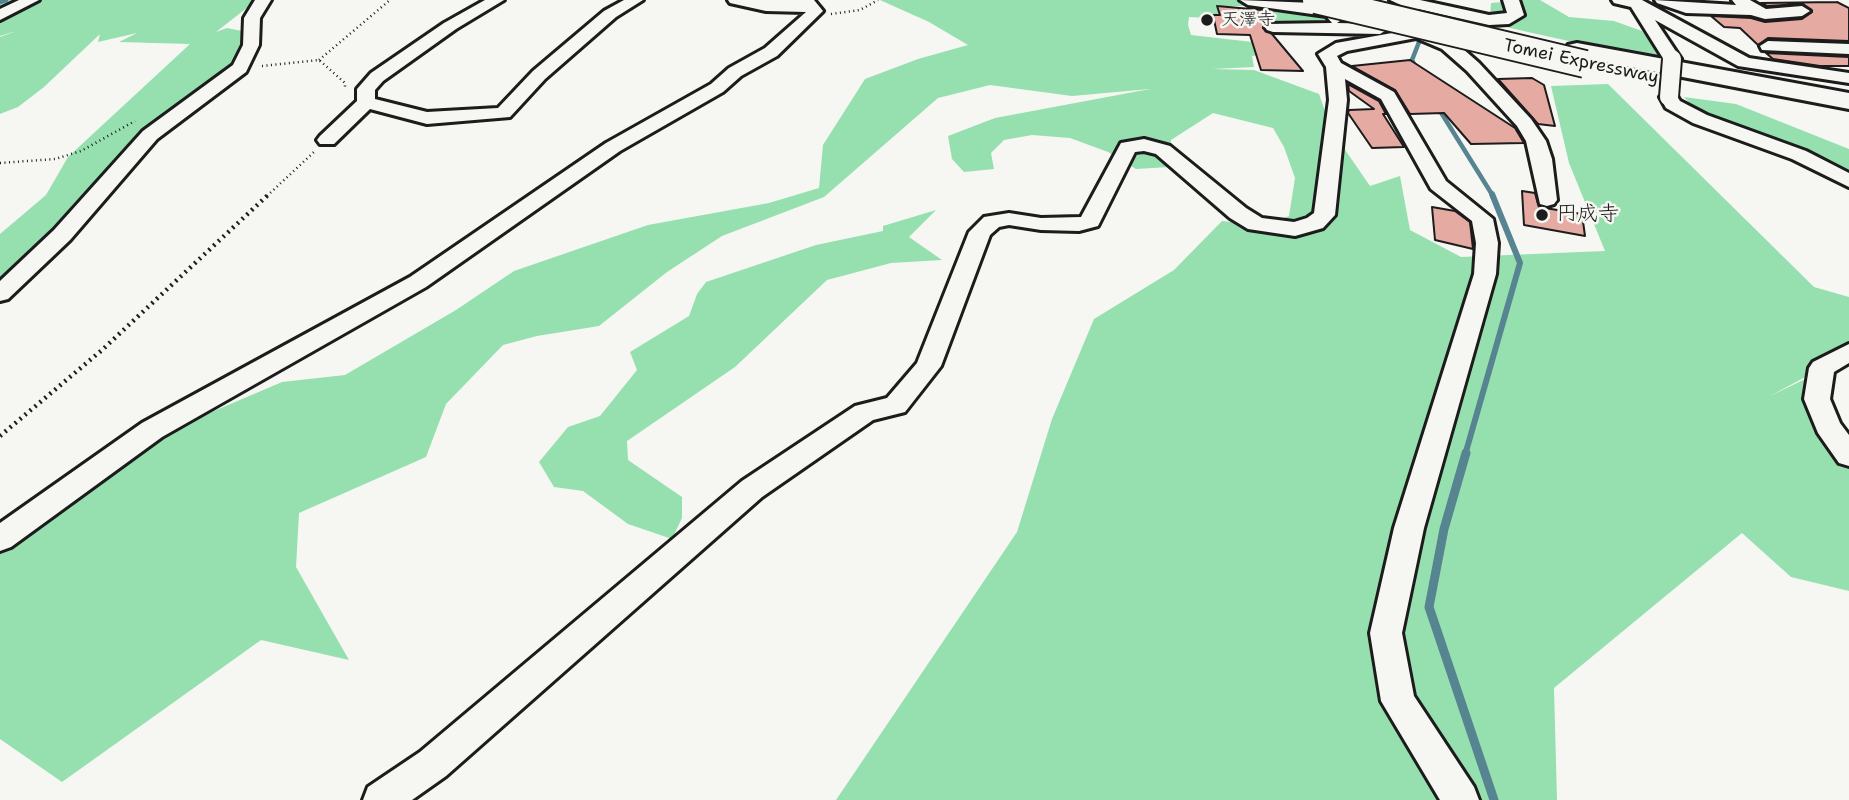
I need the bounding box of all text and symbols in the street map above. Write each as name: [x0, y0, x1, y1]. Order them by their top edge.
place label: 天澤寺: [1221, 9, 1275, 31]
marker: 天澤寺: [1199, 12, 1215, 28]
street label: Tomei Expressway: [1501, 35, 1661, 89]
place label: 円成寺: [1556, 202, 1619, 228]
marker: 円成寺: [1534, 207, 1550, 223]

